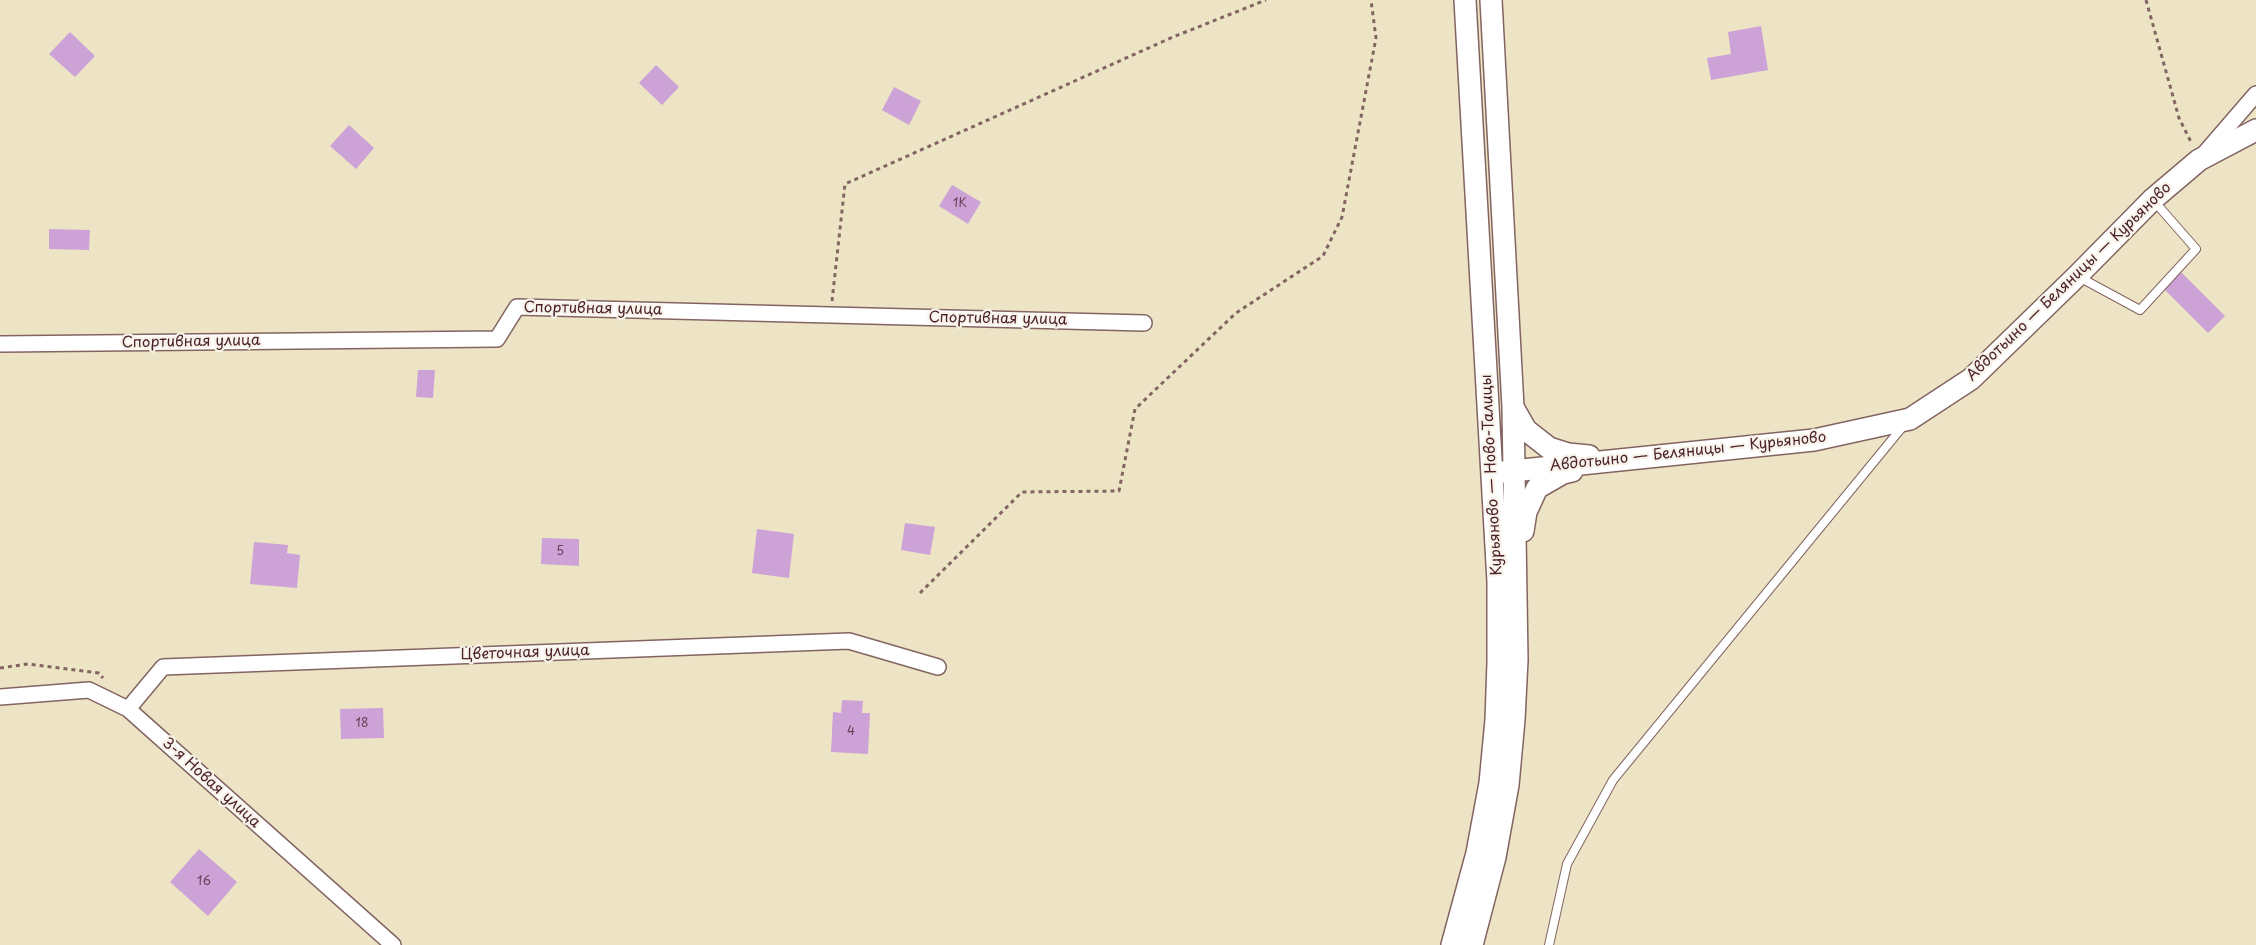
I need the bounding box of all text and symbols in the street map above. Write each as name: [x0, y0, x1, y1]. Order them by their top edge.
street label: Авдотьино — Беляницы — Курьяново: [1963, 179, 2175, 385]
house number: 1К: [953, 197, 967, 211]
street label: Спортивная улица: [524, 299, 662, 319]
street label: Спортивная улица: [929, 309, 1067, 329]
street label: Спортивная улица: [122, 332, 260, 352]
street label: Курьяново — Ново-Талицы: [1478, 374, 1506, 576]
street label: Авдотьино — Беляницы — Курьяново: [1549, 429, 1827, 475]
house number: 5: [556, 545, 564, 559]
street label: Цветочная улица: [460, 642, 590, 664]
house number: 18: [356, 717, 368, 731]
house number: 4: [847, 725, 855, 739]
street label: 3-я Новая улица: [158, 734, 264, 832]
house number: 16: [197, 875, 211, 889]

